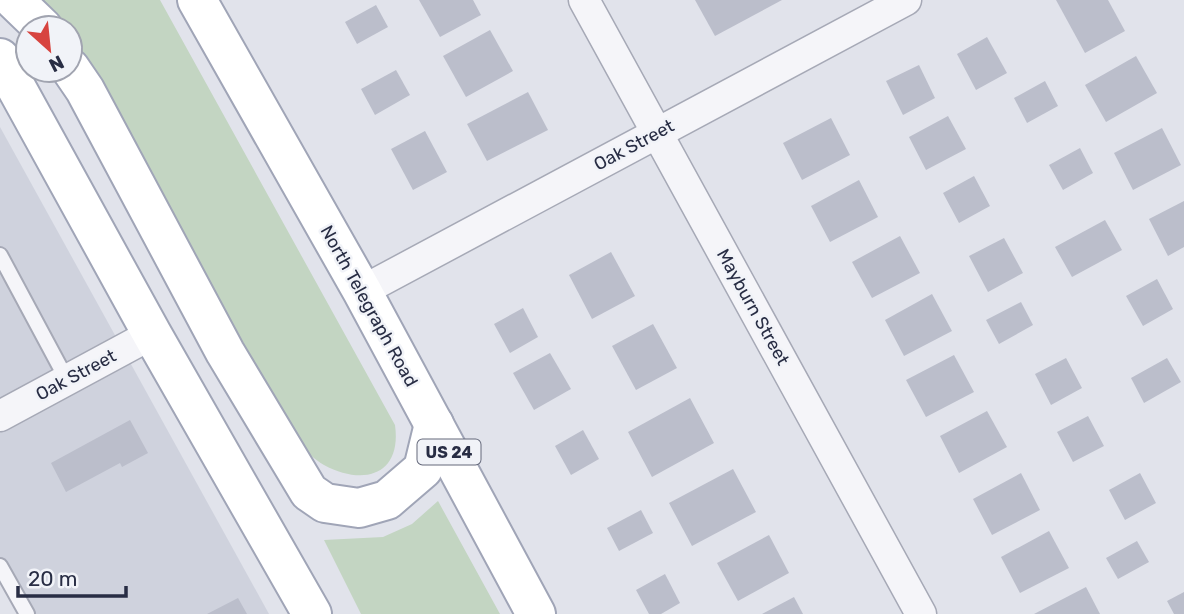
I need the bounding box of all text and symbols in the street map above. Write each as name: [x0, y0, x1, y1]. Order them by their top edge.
north arrow: [14, 14, 84, 84]
text: N: [45, 50, 68, 77]
street label: Oak Street: [590, 115, 678, 175]
street label: North Telegraph Road: [316, 222, 422, 390]
street label: Mayburn Street: [712, 245, 794, 369]
street label: Oak Street: [32, 345, 120, 405]
road number: US 24: [418, 440, 480, 464]
scale bar: [18, 554, 126, 598]
text: 20 m: [28, 566, 77, 591]

